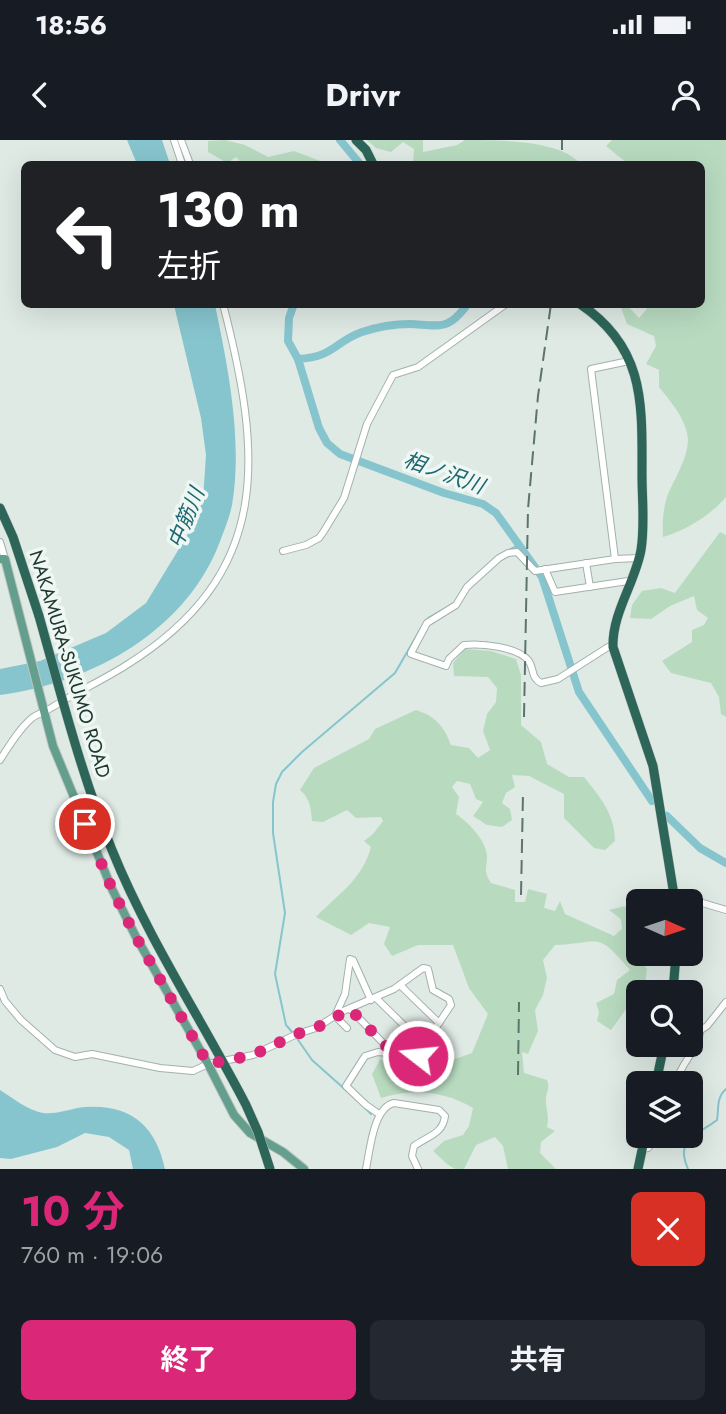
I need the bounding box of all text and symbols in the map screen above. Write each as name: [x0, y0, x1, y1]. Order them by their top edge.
text: 18:56: [35, 6, 107, 44]
text: Drivr: [325, 72, 401, 118]
icon: back: [21, 76, 59, 114]
icon: person: [667, 76, 705, 114]
text: 130 m: [157, 175, 300, 245]
icon: left: [42, 189, 133, 280]
text: 左折: [157, 243, 221, 289]
water label: 相ノ沢川: [399, 445, 490, 502]
water label: 中筋川: [160, 481, 212, 553]
street label: NAKAMURA-SUKUMO ROAD: [23, 547, 118, 781]
pin: [55, 794, 115, 854]
icon: arrive: [66, 805, 104, 843]
north arrow: [626, 889, 704, 966]
map controls: [626, 889, 703, 1148]
button: search: [626, 980, 703, 1057]
position arrow: [381, 1019, 455, 1093]
button: layers: [626, 1071, 703, 1148]
text: 10 分: [21, 1181, 125, 1242]
button: close: [631, 1192, 705, 1266]
text: 760 m · 19:06: [21, 1238, 163, 1272]
button: 終了: [21, 1320, 356, 1400]
button: 共有: [370, 1320, 705, 1400]

